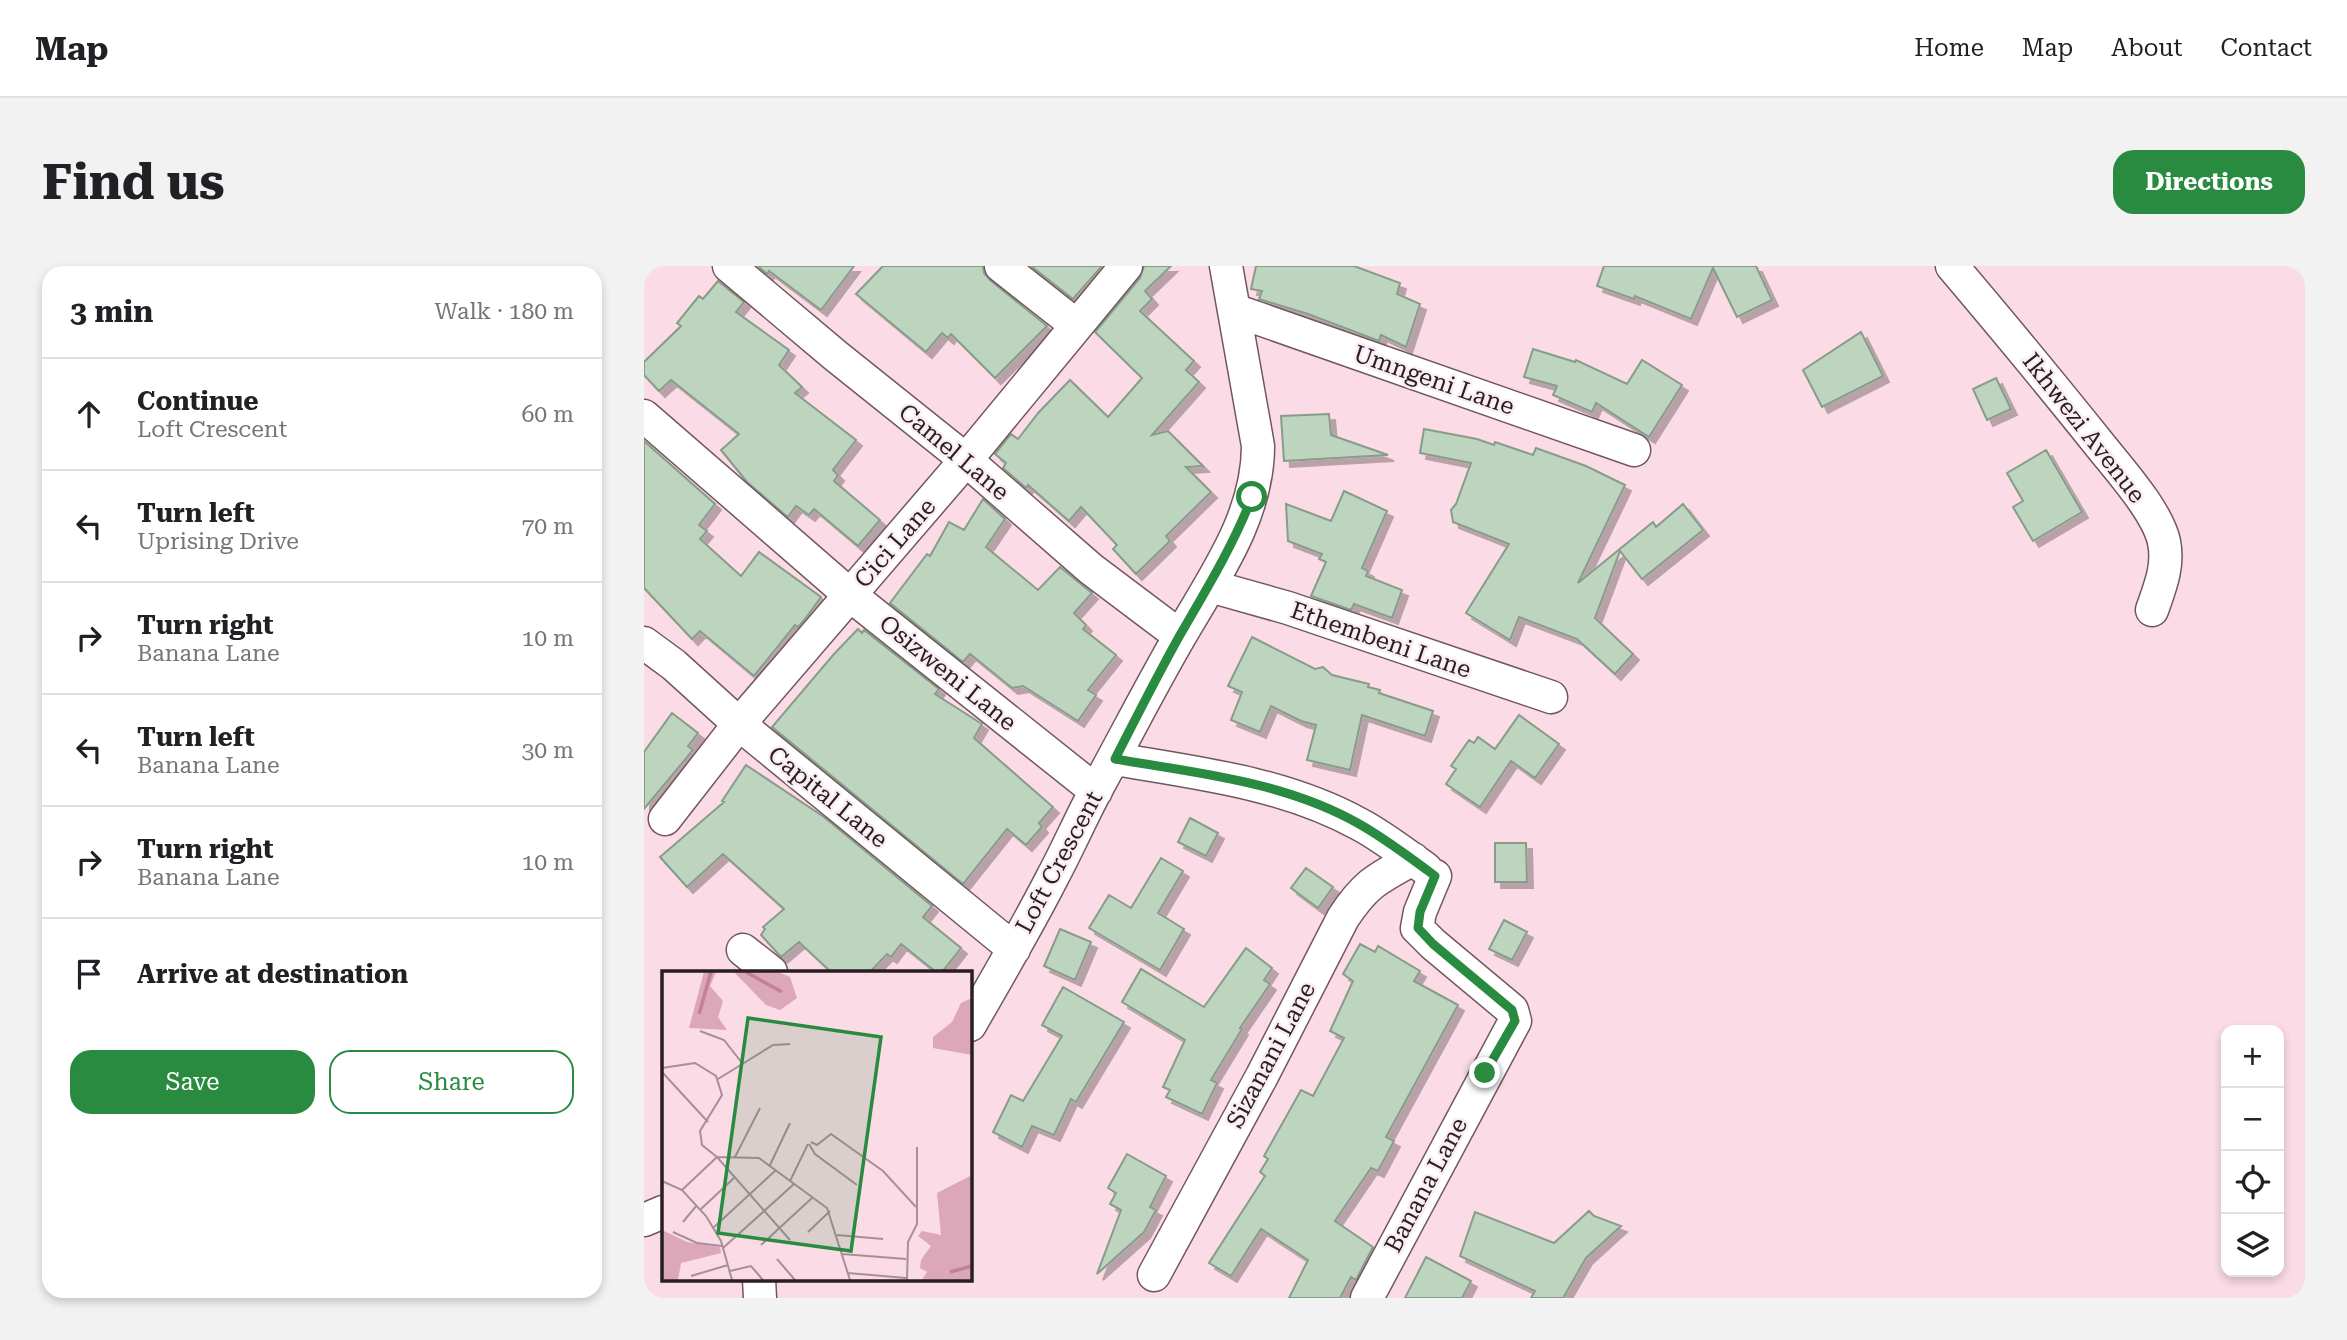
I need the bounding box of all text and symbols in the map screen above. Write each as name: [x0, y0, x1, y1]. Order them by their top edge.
text: Map: [35, 29, 109, 68]
text: Home: [1914, 34, 1984, 62]
text: Map: [2022, 34, 2073, 62]
text: About: [2111, 34, 2182, 62]
text: Contact: [2220, 34, 2312, 62]
button: Directions: [2113, 150, 2305, 214]
text: Find us: [42, 154, 225, 211]
text: 3 min: [70, 294, 153, 329]
text: Walk · 180 m: [435, 298, 574, 325]
street label: Umngeni Lane: [1350, 339, 1518, 421]
street label: Ikhwezi Avenue: [2017, 348, 2151, 508]
text: Continue: [137, 386, 259, 416]
icon: ahead: [70, 395, 108, 433]
street label: Camel Lane: [893, 398, 1015, 506]
text: 60 m: [521, 401, 574, 428]
text: Loft Crescent: [137, 416, 287, 443]
route start: [1236, 481, 1267, 512]
street label: Cici Lane: [849, 493, 941, 593]
text: Turn left: [137, 498, 255, 528]
icon: left: [70, 507, 108, 545]
text: 70 m: [521, 513, 574, 540]
text: Uprising Drive: [137, 528, 299, 555]
street label: Ethembeni Lane: [1287, 596, 1475, 684]
street label: Osizweni Lane: [874, 609, 1022, 737]
text: Turn right: [137, 610, 273, 640]
icon: right: [70, 619, 108, 657]
text: 10 m: [521, 625, 574, 652]
text: Banana Lane: [137, 640, 280, 667]
text: Turn left: [137, 722, 255, 752]
icon: left: [70, 731, 108, 769]
text: 30 m: [521, 737, 574, 764]
street label: Capital Lane: [763, 740, 893, 854]
text: Banana Lane: [137, 752, 280, 779]
street label: Loft Crescent: [1010, 786, 1108, 938]
text: Turn right: [137, 834, 273, 864]
icon: right: [70, 843, 108, 881]
text: 10 m: [521, 849, 574, 876]
text: Banana Lane: [137, 864, 280, 891]
icon: arrive: [70, 955, 108, 993]
text: Arrive at destination: [137, 959, 408, 989]
inset map: [662, 971, 971, 1280]
street label: Sizanani Lane: [1221, 977, 1321, 1133]
map controls: [2221, 1025, 2284, 1277]
button: +: [2221, 1025, 2284, 1088]
button: Save: [70, 1050, 315, 1114]
button: Share: [329, 1050, 574, 1114]
route end: [1469, 1057, 1500, 1088]
button: −: [2221, 1088, 2284, 1151]
street label: Banana Lane: [1379, 1113, 1473, 1257]
button: locate: [2221, 1151, 2284, 1214]
button: layers: [2221, 1214, 2284, 1277]

